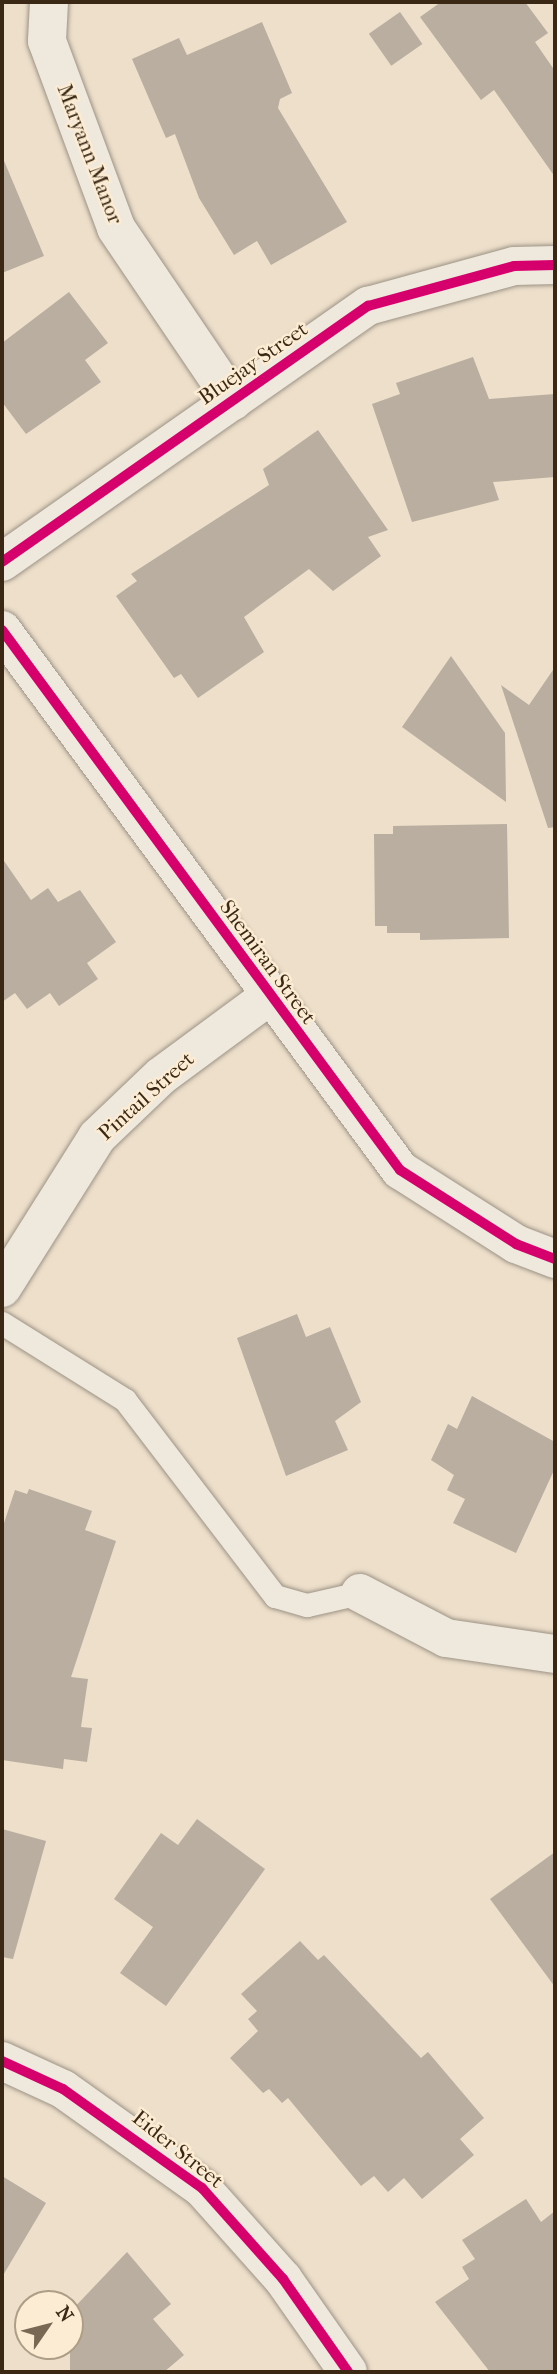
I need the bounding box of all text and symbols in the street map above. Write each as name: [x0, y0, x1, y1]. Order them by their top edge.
street label: Maryann Manor: [52, 80, 128, 228]
street label: Bluejay Street: [194, 316, 312, 410]
street label: Shemiran Street: [215, 895, 321, 1029]
street label: Pintail Street: [93, 1046, 199, 1146]
street label: Eider Street: [128, 2105, 228, 2193]
north arrow: [14, 2290, 84, 2360]
text: N: [51, 2302, 78, 2326]

